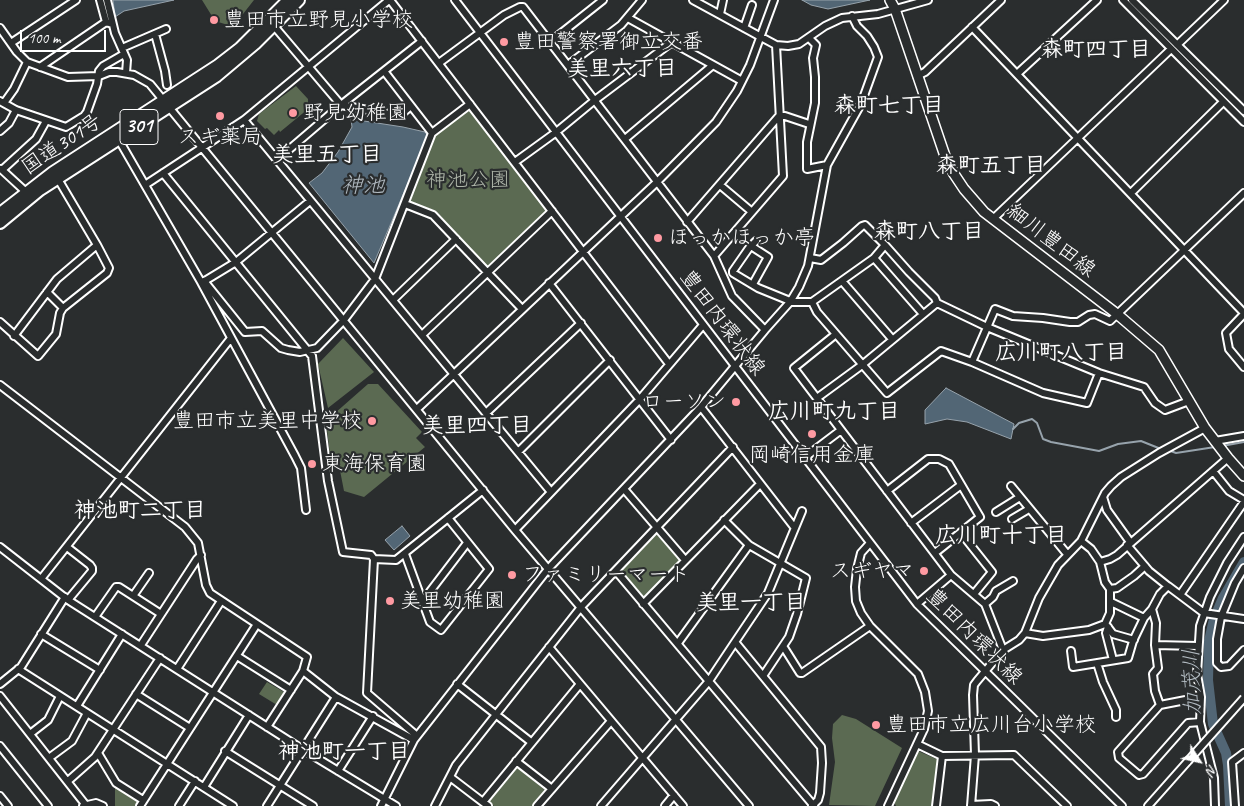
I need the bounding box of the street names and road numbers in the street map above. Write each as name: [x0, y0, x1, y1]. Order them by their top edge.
street label: 国道301号: [17, 109, 107, 181]
road number: 301: [120, 110, 158, 144]
street label: 細川豊田線: [1002, 199, 1100, 283]
street label: 豊田内環状線: [674, 265, 770, 381]
street label: 豊田内環状線: [921, 584, 1027, 690]

